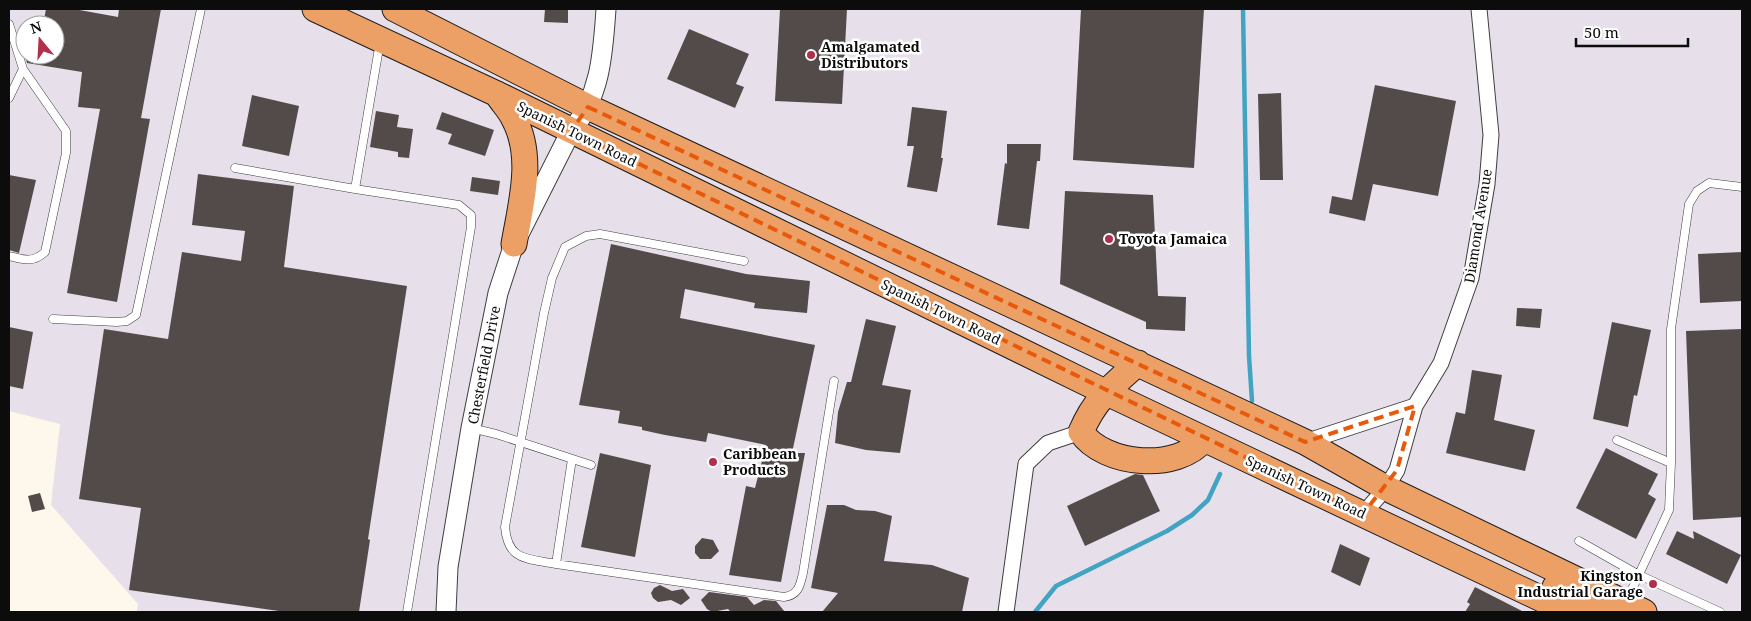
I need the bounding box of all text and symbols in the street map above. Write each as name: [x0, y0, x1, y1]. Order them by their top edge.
north arrow: [15, 15, 65, 65]
scale bar: [1576, 15, 1688, 47]
text: N: [28, 16, 44, 38]
text: 50 m: [1584, 22, 1619, 42]
place label: Amalgamated Distributors: [821, 37, 920, 72]
marker: Amalgamated Distributors: [805, 49, 817, 61]
street label: Spanish Town Road: [514, 96, 641, 171]
street label: Diamond Avenue: [1459, 168, 1496, 284]
place label: Toyota Jamaica: [1119, 229, 1227, 248]
marker: Toyota Jamaica: [1103, 233, 1115, 245]
street label: Spanish Town Road: [878, 274, 1005, 349]
street label: Chesterfield Drive: [463, 304, 504, 426]
place label: Caribbean Products: [723, 444, 797, 479]
street label: Spanish Town Road: [1243, 450, 1370, 523]
marker: Caribbean Products: [707, 456, 719, 468]
place label: Kingston Industrial Garage: [1518, 566, 1643, 601]
marker: Kingston Industrial Garage: [1647, 578, 1659, 590]

